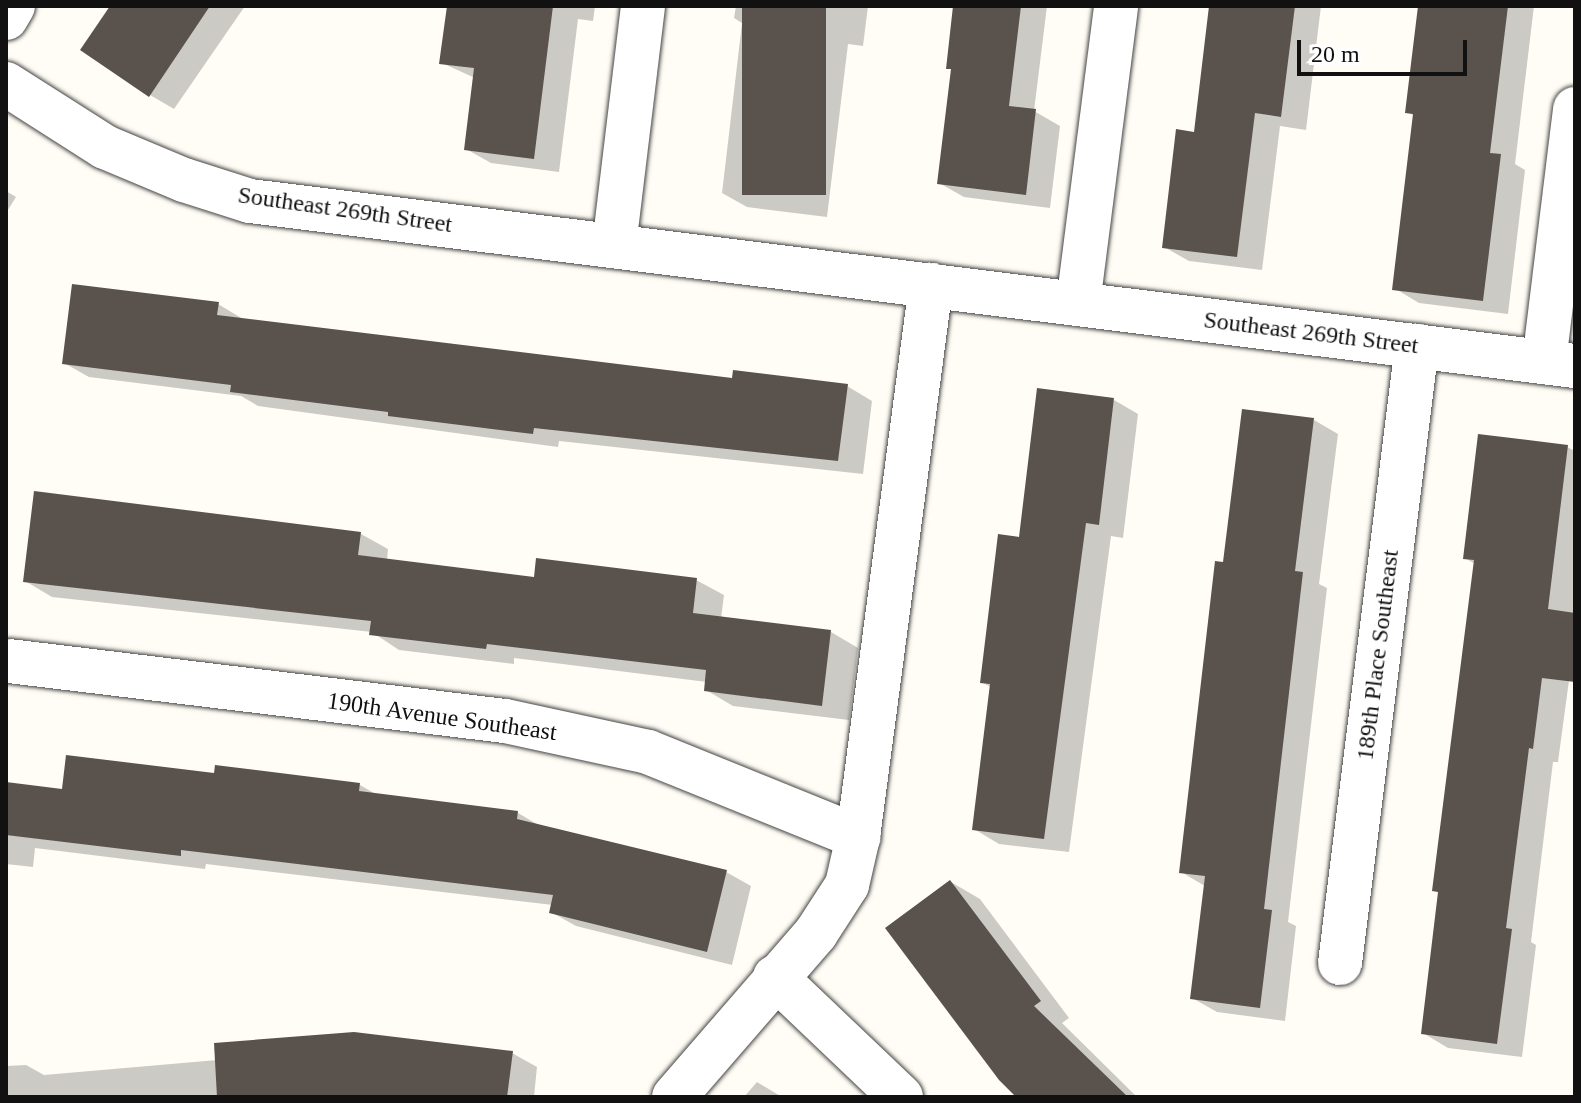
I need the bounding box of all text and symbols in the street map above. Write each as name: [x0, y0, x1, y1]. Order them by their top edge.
scale bar: [1301, 24, 1471, 74]
text: 20 m: [1311, 41, 1360, 67]
street label: Southeast 269th Street: [236, 181, 454, 239]
street label: Southeast 269th Street: [1202, 306, 1420, 360]
street label: 189th Place Southeast: [1351, 548, 1405, 762]
street label: 190th Avenue Southeast: [325, 687, 559, 747]

